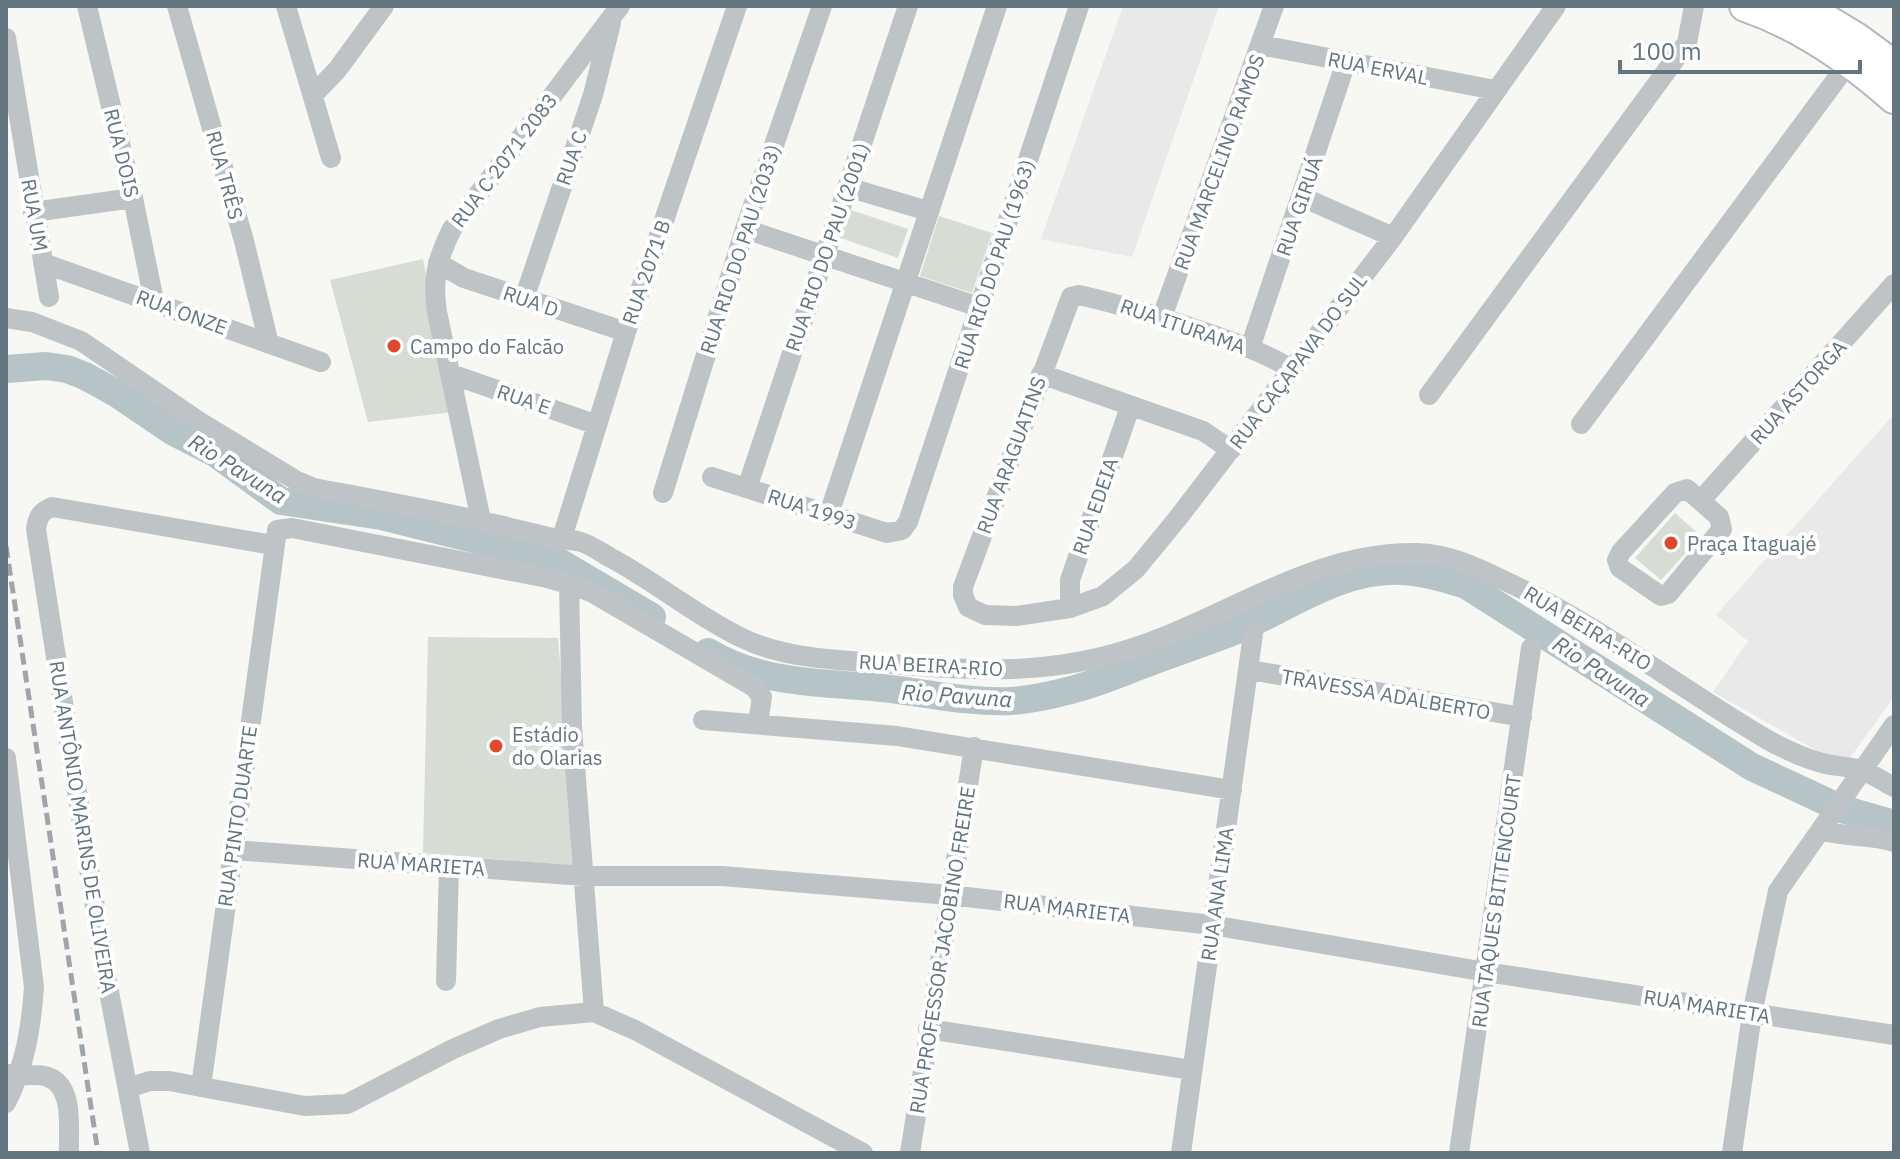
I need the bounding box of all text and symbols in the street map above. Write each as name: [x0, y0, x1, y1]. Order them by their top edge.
scale bar: [1620, 24, 1860, 74]
text: 100 m: [1632, 35, 1702, 67]
street label: RUA ERVAL: [1326, 45, 1430, 91]
street label: RUA MARCELINO RAMOS: [1167, 50, 1271, 274]
street label: RUA C 2071 2083: [445, 87, 563, 233]
street label: RUA DOIS: [98, 106, 146, 200]
street label: RUA C: [549, 127, 593, 189]
street label: RUA TRÊS: [200, 128, 250, 222]
street label: RUA RIO DO PAU (2001): [779, 139, 875, 355]
street label: RUA RIO DO PAU (2033): [693, 141, 787, 357]
street label: RUA GIRUÁ: [1269, 152, 1329, 260]
street label: RUA RIO DO PAU (1963): [947, 156, 1041, 372]
street label: RUA UM: [15, 177, 55, 253]
street label: RUA 2071 B: [615, 216, 677, 328]
street label: RUA CAÇAPAVA DO SUL: [1223, 268, 1373, 454]
street label: RUA D: [500, 279, 562, 323]
street label: RUA ONZE: [133, 283, 231, 341]
street label: RUA ITURAMA: [1117, 292, 1249, 360]
place label: Campo do Falcão: [410, 333, 564, 360]
street label: RUA ASTORGA: [1744, 334, 1852, 450]
marker: Campo do Falcão: [385, 337, 403, 355]
street label: RUA ARAGUATINS: [970, 373, 1052, 537]
street label: RUA E: [494, 377, 554, 421]
water label: Rio Pavuna: [184, 426, 292, 510]
street label: RUA EDEIA: [1066, 454, 1124, 558]
street label: RUA 1993: [764, 482, 860, 536]
place label: Praça Itaguajé: [1687, 530, 1817, 557]
marker: Praça Itaguajé: [1662, 534, 1680, 552]
street label: RUA BEIRA-RIO: [1519, 579, 1657, 677]
water label: Rio Pavuna: [1548, 629, 1656, 713]
street label: RUA BEIRA-RIO: [858, 648, 1004, 682]
street label: RUA ANTÔNIO MARINS DE OLIVEIRA: [43, 659, 123, 995]
street label: TRAVESSA ADALBERTO: [1279, 662, 1493, 726]
water label: Rio Pavuna: [901, 677, 1013, 713]
place label: Estádio do Olarias: [512, 721, 603, 771]
street label: RUA PINTO DUARTE: [211, 724, 263, 908]
marker: Estádio do Olarias: [487, 737, 505, 755]
street label: RUA TAQUES BITTENCOURT: [1465, 773, 1527, 1029]
street label: RUA PROFESSOR JACOBINO FREIRE: [903, 784, 981, 1116]
street label: RUA ANA LIMA: [1194, 825, 1240, 963]
street label: RUA MARIETA: [356, 846, 486, 882]
street label: RUA MARIETA: [1002, 887, 1132, 929]
street label: RUA MARIETA: [1642, 983, 1772, 1029]

